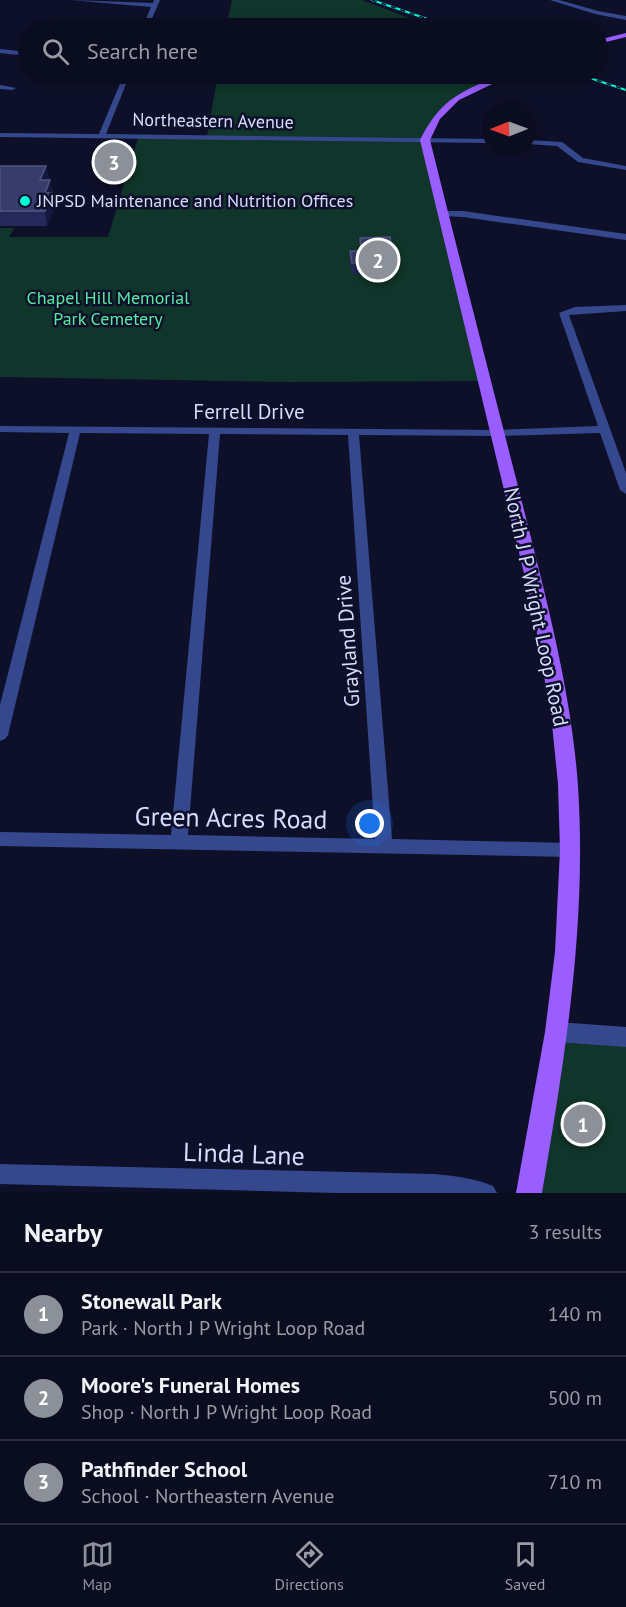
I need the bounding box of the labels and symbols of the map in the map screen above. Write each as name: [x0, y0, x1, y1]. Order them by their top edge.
north arrow: [482, 102, 536, 156]
street label: Northeastern Avenue: [132, 108, 294, 133]
pin: 3: [94, 140, 134, 184]
place label: JNPSD Maintenance and Nutrition Offices: [36, 189, 353, 212]
marker: JNPSD Maintenance and Nutrition Offices: [18, 194, 32, 208]
pin: 2: [358, 238, 398, 282]
park label: Chapel Hill Memorial Park Cemetery: [26, 286, 190, 330]
street label: Ferrell Drive: [193, 398, 305, 425]
street label: North J P Wright Loop Road: [498, 485, 575, 729]
street label: Grayland Drive: [329, 574, 366, 708]
street label: Green Acres Road: [134, 799, 328, 836]
your location: [355, 809, 384, 838]
pin: 1: [564, 1102, 602, 1146]
street label: Linda Lane: [183, 1135, 305, 1172]

